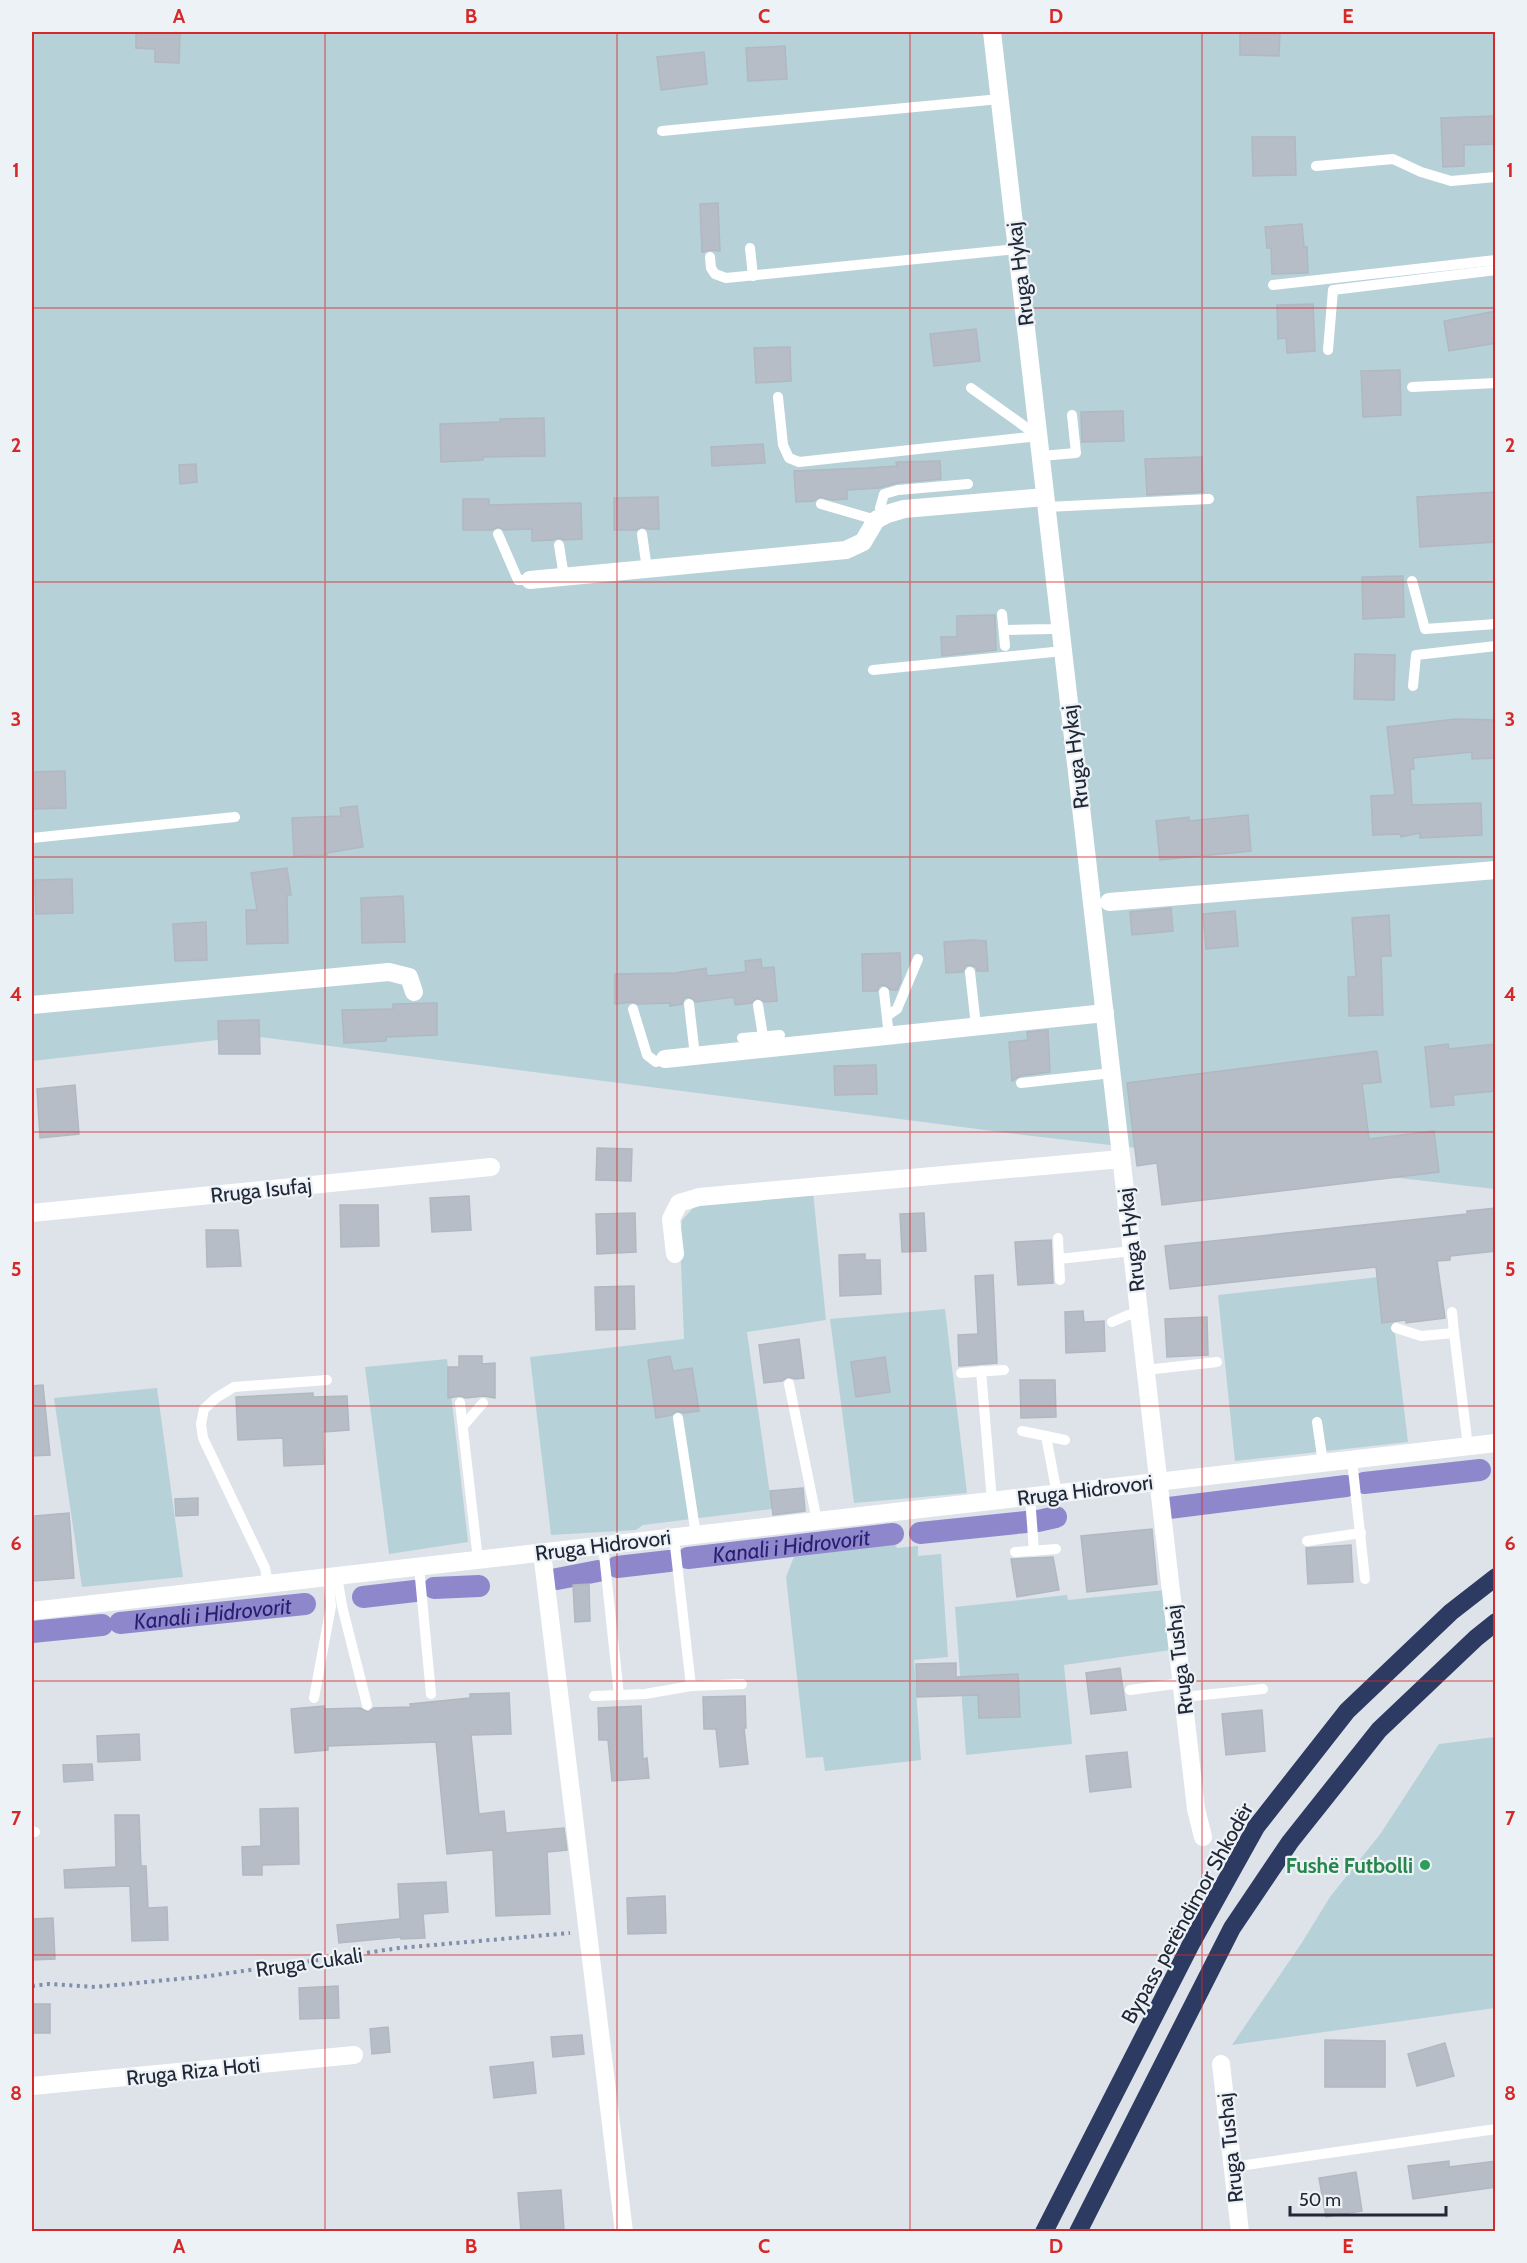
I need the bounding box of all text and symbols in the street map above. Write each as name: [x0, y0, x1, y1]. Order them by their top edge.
text: A: [173, 4, 186, 28]
text: B: [465, 4, 477, 28]
text: C: [758, 4, 770, 28]
text: D: [1049, 4, 1063, 28]
text: E: [1342, 4, 1354, 28]
text: 1: [12, 158, 20, 182]
text: 1: [1506, 158, 1514, 182]
street label: Rruga Hykaj: [1001, 221, 1040, 327]
text: 2: [11, 433, 21, 457]
text: 2: [1505, 433, 1515, 457]
street label: Rruga Hykaj: [1056, 704, 1095, 810]
text: 3: [11, 707, 21, 731]
text: 3: [1505, 707, 1515, 731]
text: 4: [10, 982, 22, 1006]
text: 4: [1504, 982, 1516, 1006]
street label: Rruga Isufaj: [209, 1172, 313, 1209]
street label: Rruga Hykaj: [1112, 1187, 1151, 1293]
text: 5: [11, 1257, 21, 1281]
text: 5: [1505, 1257, 1515, 1281]
street label: Rruga Hidrovori: [1016, 1469, 1154, 1511]
water label: Kanali i Hidrovorit: [711, 1523, 873, 1569]
street label: Rruga Hidrovori: [534, 1524, 672, 1566]
text: 6: [10, 1531, 22, 1555]
text: 6: [1504, 1531, 1516, 1555]
water label: Kanali i Hidrovorit: [132, 1592, 294, 1635]
street label: Rruga Tushaj: [1160, 1604, 1199, 1716]
street label: Bypass perëndimor Shkodër: [1116, 1798, 1258, 2028]
text: 7: [11, 1806, 22, 1830]
text: 7: [1505, 1806, 1516, 1830]
place label: Fushë Futbolli: [1286, 1853, 1413, 1878]
marker: Fushë Futbolli: [1418, 1858, 1432, 1872]
street label: Rruga Cukali: [254, 1942, 364, 1982]
street label: Rruga Riza Hoti: [125, 2052, 261, 2090]
text: 8: [10, 2081, 22, 2105]
text: 8: [1504, 2081, 1516, 2105]
street label: Rruga Tushaj: [1212, 2092, 1249, 2204]
scale bar: [1290, 2179, 1446, 2217]
text: 50 m: [1299, 2189, 1341, 2211]
text: A: [173, 2234, 186, 2258]
text: B: [465, 2234, 477, 2258]
text: C: [758, 2234, 770, 2258]
text: D: [1049, 2234, 1063, 2258]
text: E: [1342, 2234, 1354, 2258]

